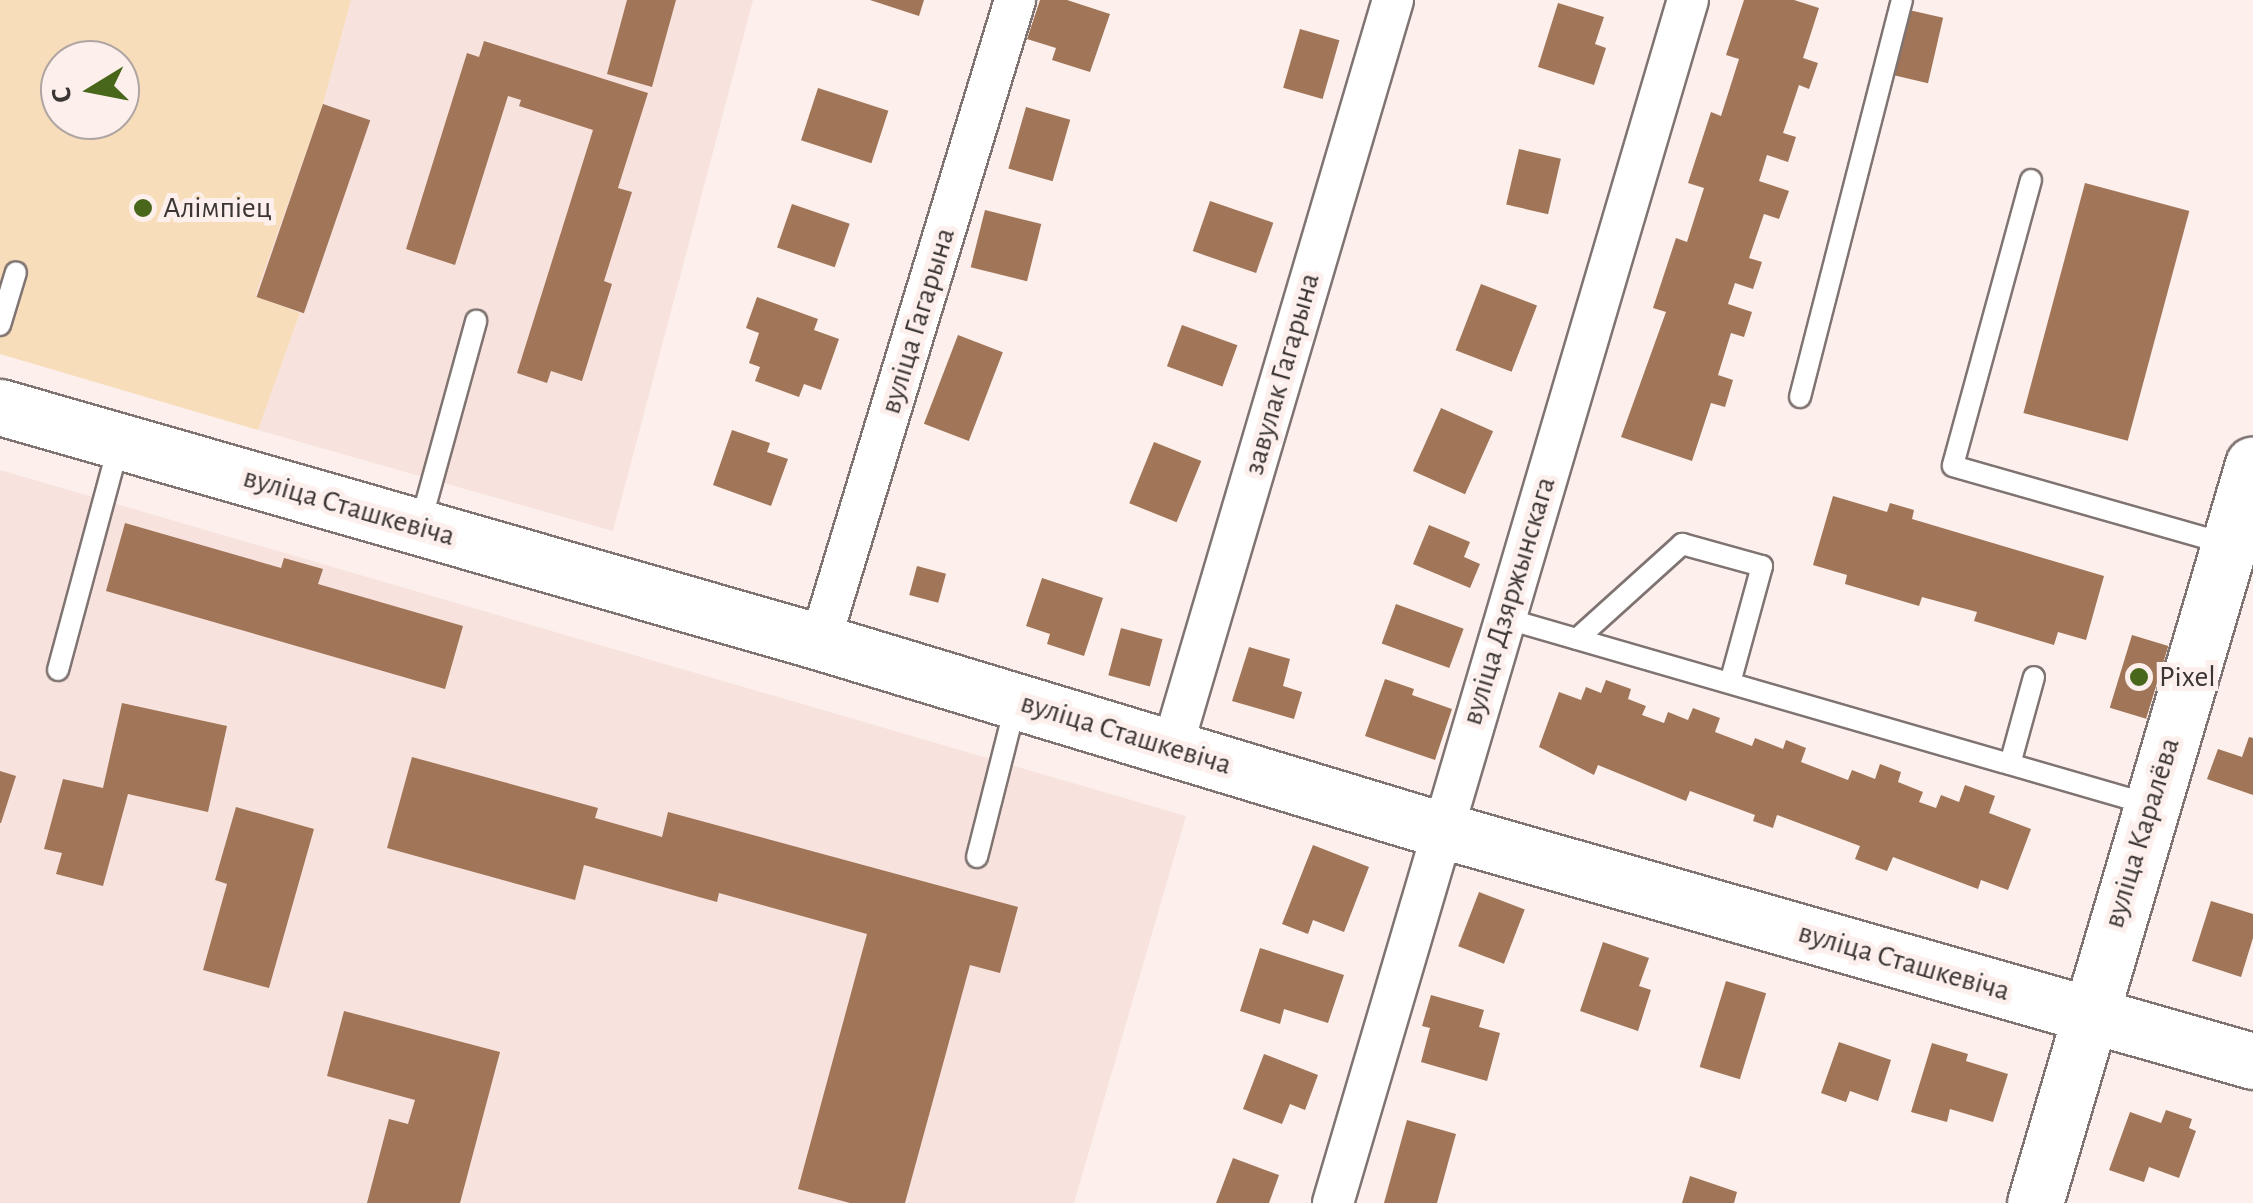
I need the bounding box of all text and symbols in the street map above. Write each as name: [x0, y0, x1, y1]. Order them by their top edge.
north arrow: [40, 40, 140, 140]
text: С: [47, 85, 78, 105]
place label: Алімпіец: [163, 190, 272, 226]
marker: Алімпіец: [132, 197, 154, 219]
street label: вуліца Гагарына: [873, 224, 963, 418]
street label: завулак Гагарына: [1236, 269, 1328, 479]
street label: вуліца Сташкевіча: [239, 460, 459, 554]
street label: вуліца Дзяржынскага: [1454, 473, 1564, 729]
place label: Pixel: [2159, 659, 2216, 695]
marker: Pixel: [2128, 666, 2150, 688]
street label: вуліца Сташкевіча: [1016, 685, 1236, 783]
street label: вуліца Каралёва: [2096, 734, 2188, 932]
street label: вуліца Сташкевіча: [1794, 915, 2014, 1009]

